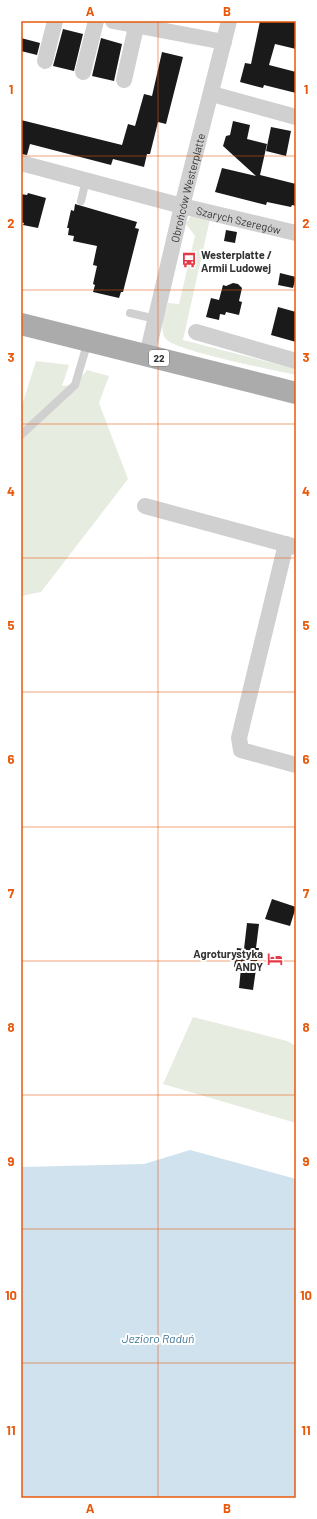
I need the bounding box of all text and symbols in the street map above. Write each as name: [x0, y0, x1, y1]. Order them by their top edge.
text: A: [86, 3, 95, 19]
text: B: [223, 3, 231, 19]
text: 1: [9, 81, 13, 97]
text: 1: [304, 81, 308, 97]
street label: Obrońców Westerplatte: [167, 132, 207, 244]
street label: Szarych Szeregów: [195, 203, 282, 236]
text: 2: [7, 215, 15, 231]
text: 2: [302, 215, 310, 231]
place label: Westerplatte / Armii Ludowej: [201, 248, 272, 274]
bus stop icon: Westerplatte / Armii Ludowej: [180, 251, 198, 269]
text: 3: [7, 349, 15, 365]
text: 3: [302, 349, 310, 365]
road number: 22: [149, 350, 169, 366]
text: 4: [7, 483, 15, 499]
text: 4: [302, 483, 310, 499]
text: 5: [7, 617, 15, 633]
text: 5: [302, 617, 310, 633]
text: 6: [8, 751, 15, 767]
text: 6: [303, 751, 310, 767]
text: 7: [8, 885, 15, 901]
text: 7: [303, 885, 310, 901]
place label: Agroturystyka ANDY: [193, 947, 263, 973]
hotel icon: Agroturystyka ANDY: [266, 950, 284, 968]
text: 8: [7, 1019, 15, 1035]
text: 8: [302, 1019, 310, 1035]
text: 9: [8, 1153, 15, 1169]
text: 9: [303, 1153, 310, 1169]
text: 10: [5, 1287, 17, 1303]
text: 10: [300, 1287, 312, 1303]
water label: Jezioro Raduń: [122, 1331, 194, 1345]
text: 11: [6, 1422, 16, 1438]
text: 11: [301, 1422, 311, 1438]
text: A: [86, 1500, 95, 1516]
text: B: [223, 1500, 231, 1516]

